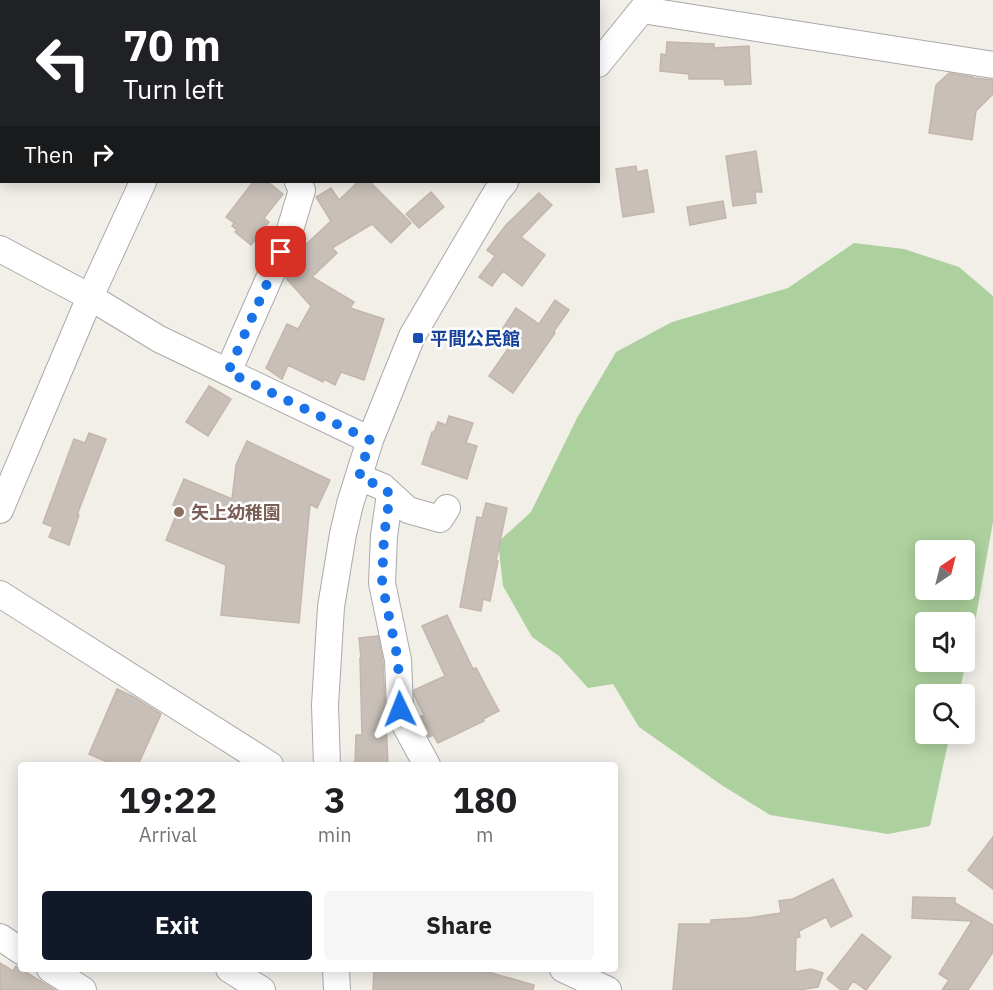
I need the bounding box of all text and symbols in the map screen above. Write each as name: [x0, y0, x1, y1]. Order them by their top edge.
text: 70 m: [123, 18, 221, 73]
icon: left: [24, 24, 102, 102]
text: Turn left: [123, 71, 224, 106]
icon: right: [86, 138, 119, 171]
text: Then: [24, 140, 74, 169]
pin: [255, 226, 306, 277]
icon: arrive: [264, 235, 297, 268]
place label: 平間公民館: [430, 327, 520, 350]
marker: 平間公民館: [411, 331, 425, 345]
place label: 矢上幼稚園: [191, 501, 281, 524]
marker: 矢上幼稚園: [172, 505, 186, 519]
north arrow: [915, 540, 975, 600]
map controls: [915, 540, 975, 744]
button: sound: [915, 612, 975, 672]
position arrow: [368, 677, 432, 741]
button: search: [915, 684, 975, 744]
text: 19:22: [119, 776, 217, 823]
text: 3: [324, 776, 346, 823]
text: 180: [452, 776, 517, 823]
text: Arrival: [139, 821, 197, 848]
text: min: [318, 821, 352, 848]
text: m: [476, 821, 494, 848]
button: Exit: [42, 891, 312, 960]
button: Share: [324, 891, 594, 960]

